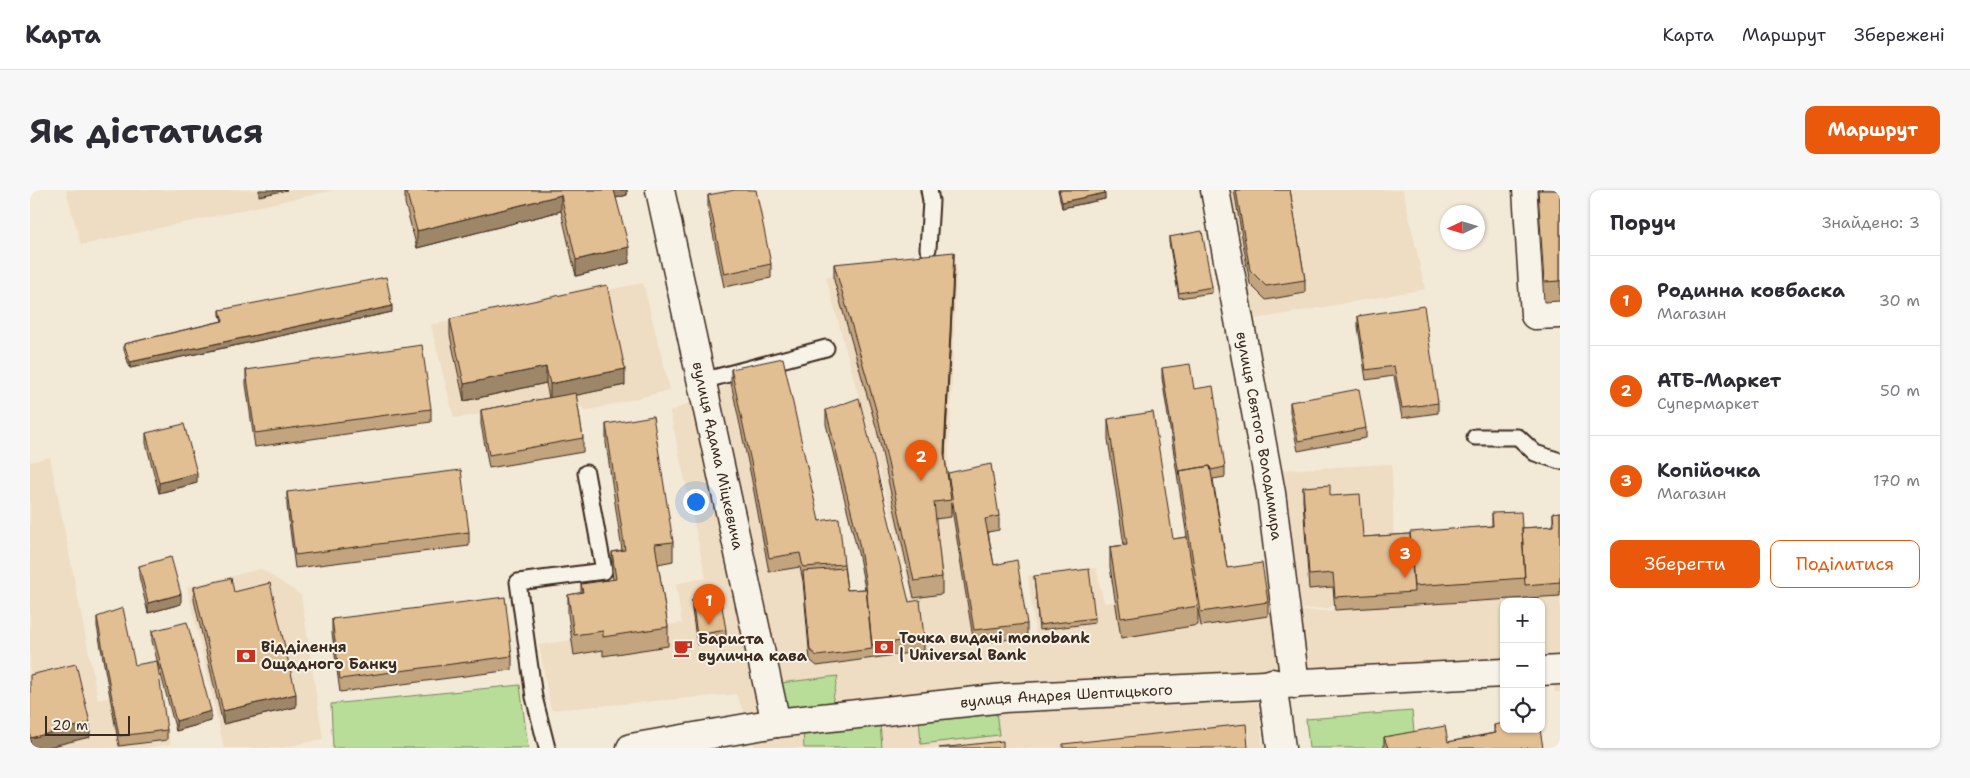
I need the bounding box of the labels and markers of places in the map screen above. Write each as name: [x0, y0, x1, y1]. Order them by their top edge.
pin: 2: [905, 440, 937, 481]
pin: 3: [1389, 537, 1421, 578]
pin: 1: [693, 584, 725, 625]
place label: Точка видачі monobank | Universal Bank: [899, 628, 1090, 665]
place label: Бариста вулична кава: [698, 629, 808, 666]
bank icon: Точка видачі monobank | Universal Bank: [873, 636, 895, 658]
place label: Відділення Ощадного Банку: [261, 637, 397, 674]
cafe icon: Бариста вулична кава: [672, 637, 694, 659]
bank icon: Відділення Ощадного Банку: [235, 645, 257, 667]

